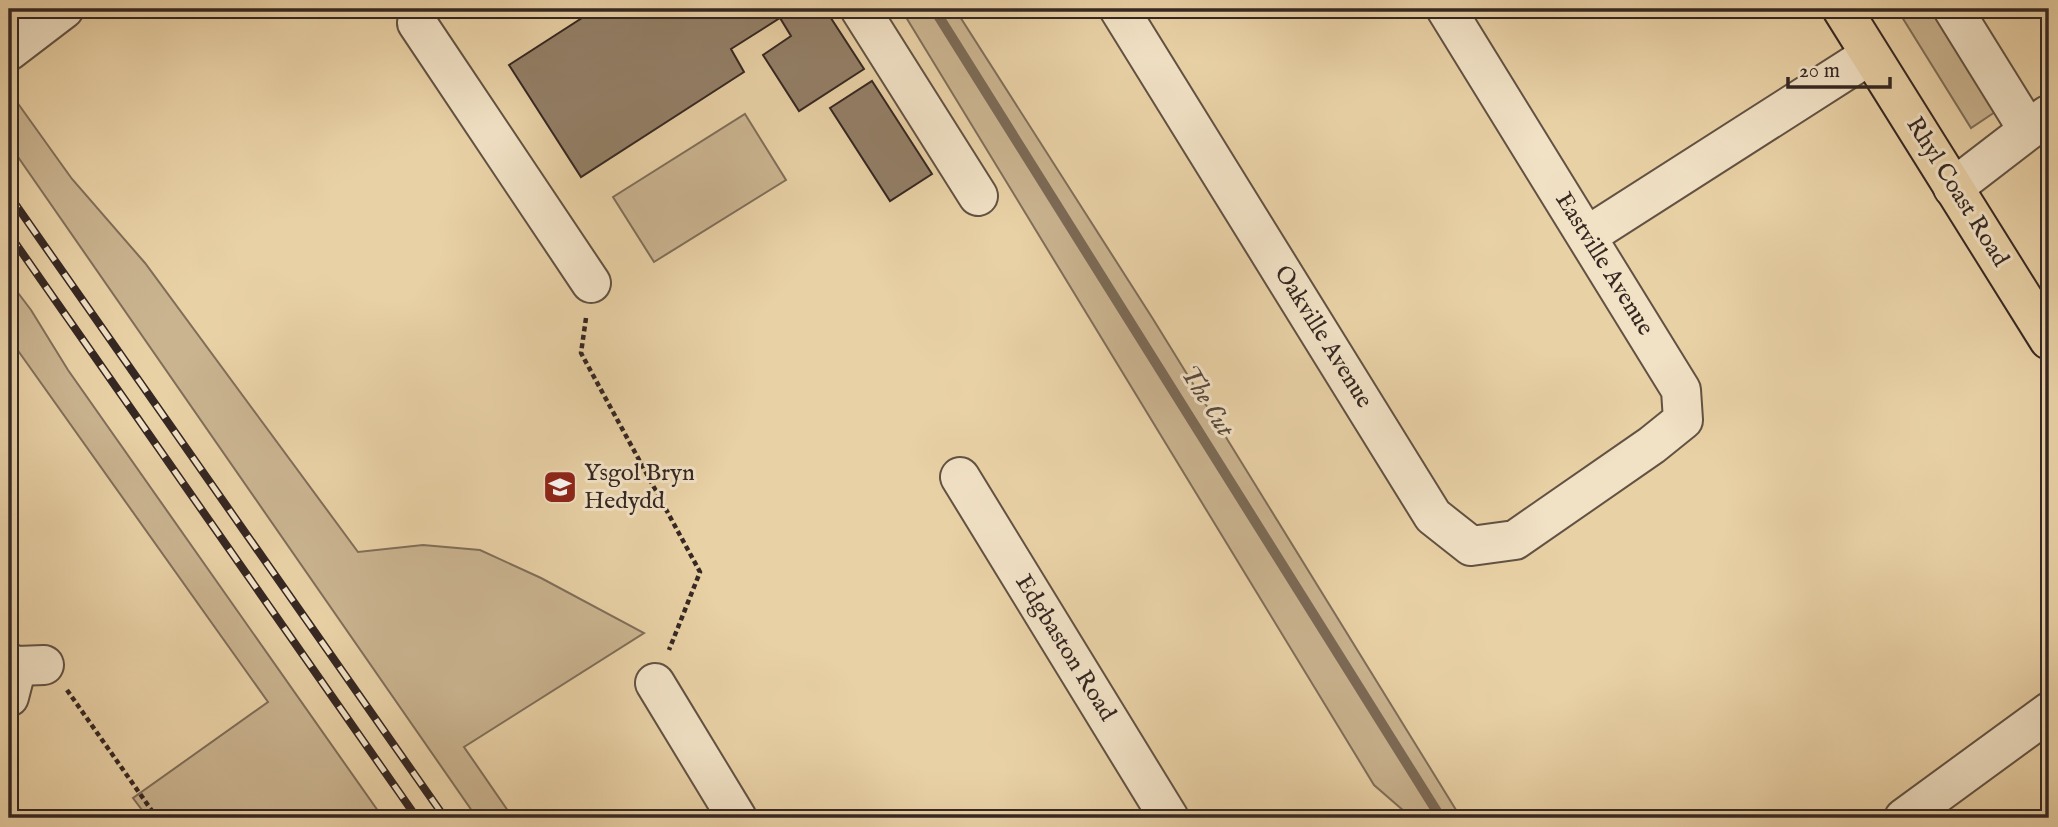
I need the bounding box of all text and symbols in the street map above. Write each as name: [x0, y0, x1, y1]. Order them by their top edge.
scale bar: [1788, 46, 1890, 90]
text: 20 m: [1799, 58, 1840, 85]
street label: Rhyl Coast Road: [1899, 111, 2015, 273]
street label: Eastville Avenue: [1548, 187, 1660, 341]
street label: Oakville Avenue: [1267, 260, 1379, 414]
water label: The Cut: [1172, 359, 1243, 444]
place label: Ysgol Bryn Hedydd: [584, 458, 695, 517]
school or university icon: Ysgol Bryn Hedydd: [541, 468, 579, 506]
street label: Edgbaston Road: [1008, 569, 1123, 727]

